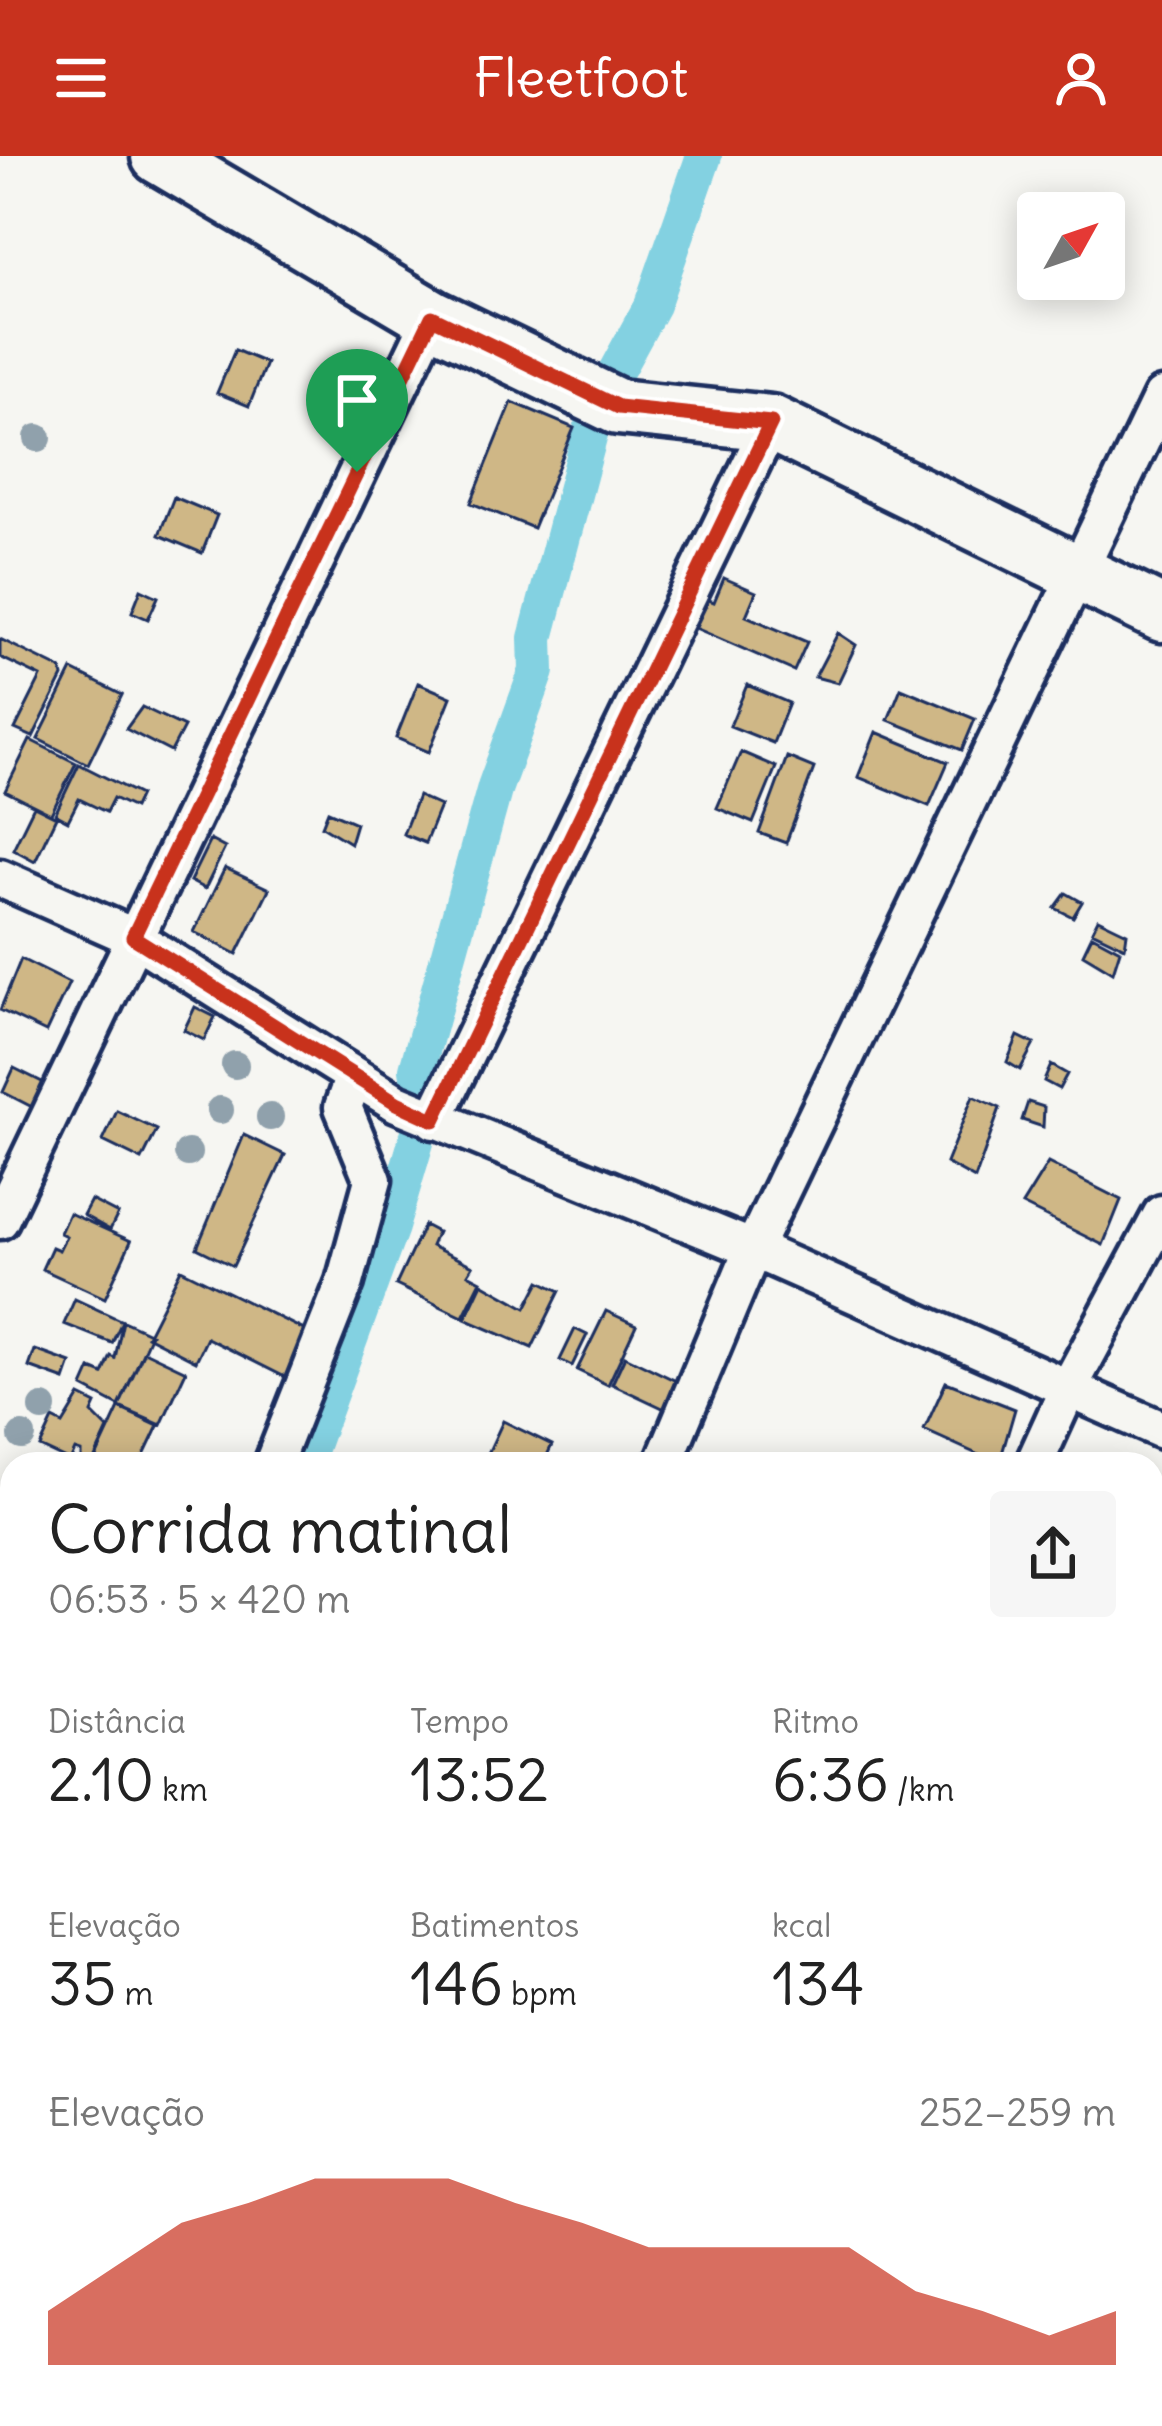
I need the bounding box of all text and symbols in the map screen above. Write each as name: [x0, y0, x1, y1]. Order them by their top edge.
text: Fleetfoot: [474, 44, 688, 112]
icon: menu: [48, 45, 114, 111]
icon: person: [1048, 45, 1114, 111]
north arrow: [1017, 192, 1125, 300]
map controls: [1017, 192, 1125, 300]
pin: [306, 349, 408, 472]
icon: arrive: [324, 367, 390, 433]
text: Corrida matinal: [48, 1488, 512, 1571]
button: share: [990, 1491, 1116, 1617]
text: 06:53 · 5 × 420 m: [48, 1575, 350, 1624]
text: Distância: [48, 1700, 186, 1742]
text: Tempo: [410, 1700, 509, 1742]
text: Ritmo: [772, 1700, 859, 1742]
text: 2.10: [48, 1742, 154, 1817]
text: 13:52: [410, 1742, 549, 1817]
text: 6:36: [772, 1742, 889, 1817]
text: km: [154, 1768, 208, 1810]
text: /km: [889, 1768, 955, 1810]
text: Elevação: [48, 1904, 181, 1946]
text: Batimentos: [410, 1904, 579, 1946]
text: kcal: [772, 1904, 831, 1946]
text: 35: [48, 1946, 117, 2021]
text: 146: [410, 1946, 503, 2021]
text: 134: [772, 1946, 865, 2021]
text: m: [117, 1972, 153, 2014]
text: bpm: [503, 1972, 577, 2014]
text: Elevação: [48, 2088, 205, 2137]
text: 252–259 m: [919, 2088, 1116, 2137]

